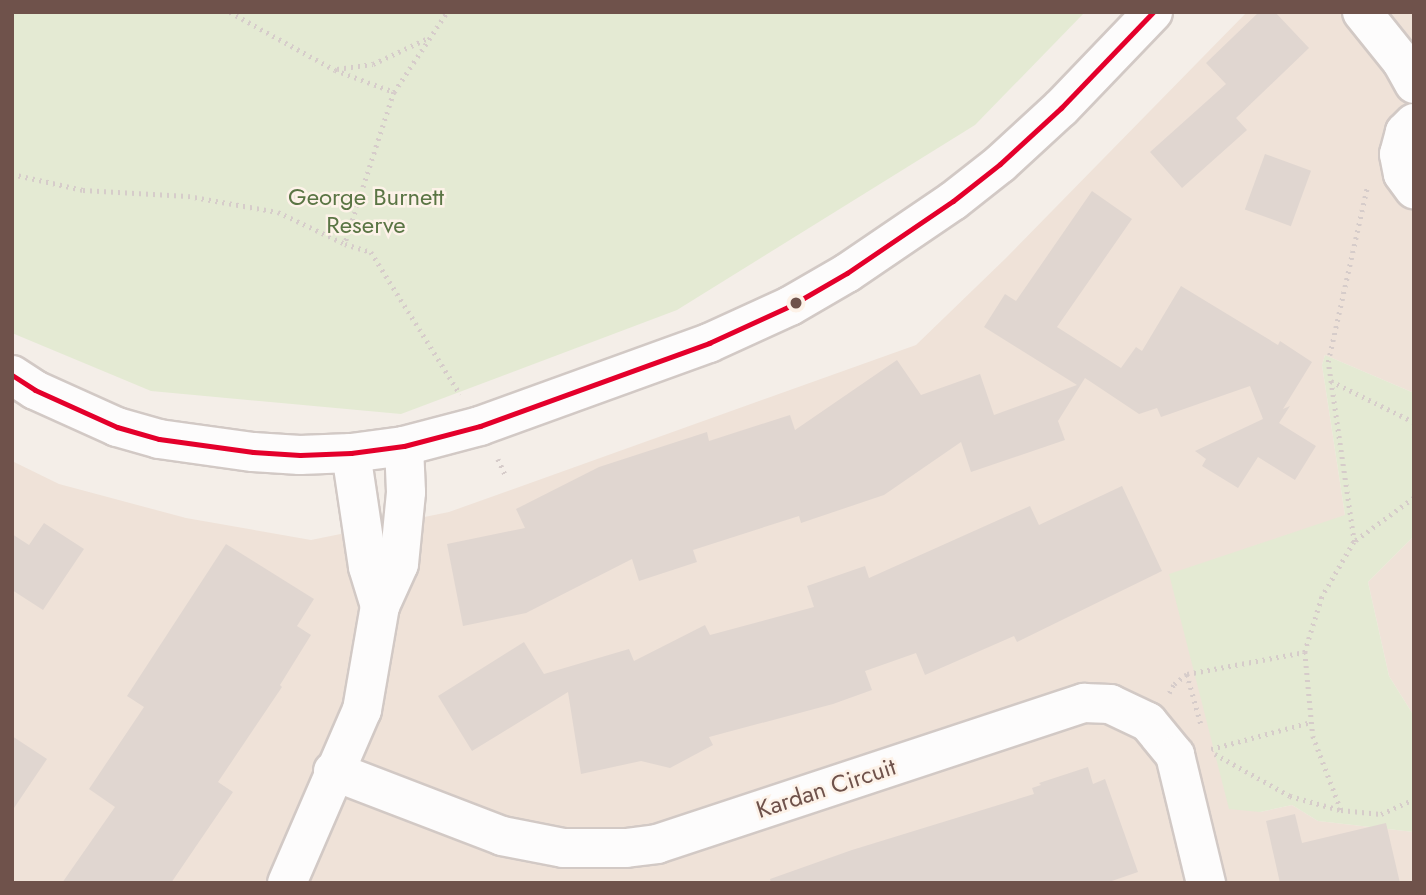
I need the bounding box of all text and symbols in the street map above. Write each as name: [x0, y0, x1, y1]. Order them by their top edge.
park label: George Burnett Reserve: [288, 183, 444, 239]
unlabelled marker: [789, 296, 803, 310]
street label: Kardan Circuit: [753, 752, 899, 824]

